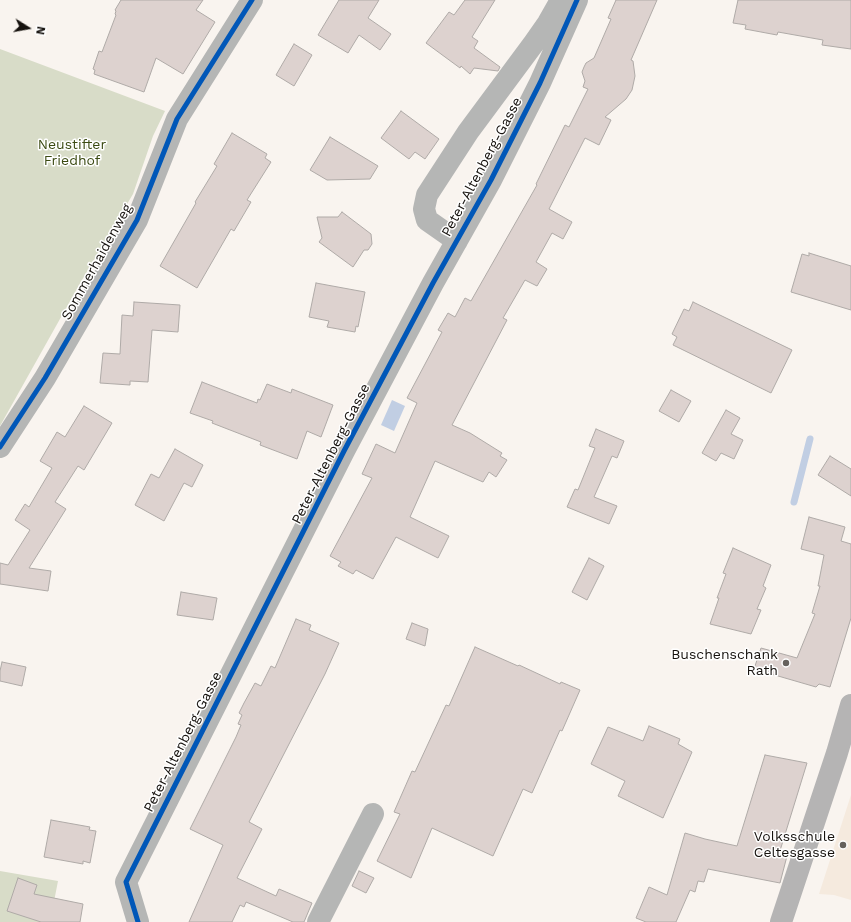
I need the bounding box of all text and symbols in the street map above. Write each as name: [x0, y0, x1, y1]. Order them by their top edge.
north arrow: [8, 8, 48, 48]
text: N: [33, 25, 47, 36]
street label: Peter-Altenberg-Gasse: [438, 94, 526, 240]
park label: Neustifter Friedhof: [38, 137, 106, 170]
street label: Sommerhaidenweg: [58, 201, 136, 323]
street label: Peter-Altenberg-Gasse: [288, 381, 374, 527]
place label: Buschenschank Rath: [671, 647, 778, 680]
marker: Buschenschank Rath: [781, 658, 791, 668]
street label: Peter-Altenberg-Gasse: [140, 669, 226, 815]
place label: Volksschule Celtesgasse: [754, 829, 835, 862]
marker: Volksschule Celtesgasse: [838, 840, 848, 850]

